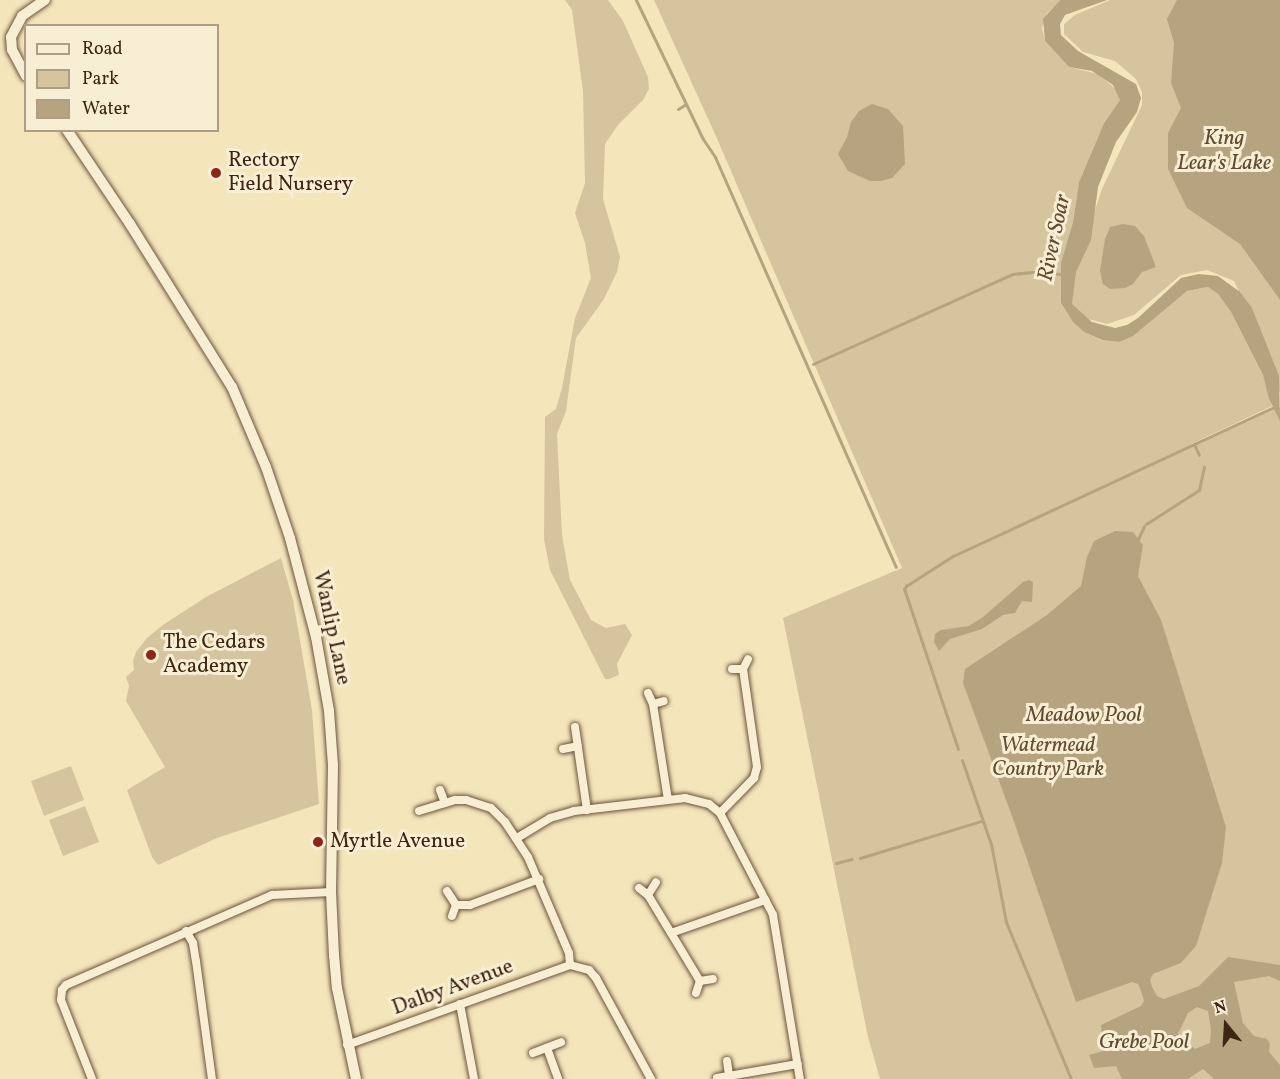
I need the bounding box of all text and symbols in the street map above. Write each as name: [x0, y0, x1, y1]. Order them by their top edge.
legend: [24, 24, 219, 132]
text: Road: [82, 37, 123, 62]
text: Park: [82, 67, 119, 92]
text: Water: [82, 97, 130, 122]
water label: King Lear's Lake: [1177, 125, 1271, 176]
place label: Rectory Field Nursery: [228, 148, 353, 198]
marker: Rectory Field Nursery: [209, 166, 223, 180]
water label: River Soar: [1033, 192, 1077, 284]
street label: Wanlip Lane: [307, 569, 355, 687]
place label: The Cedars Academy: [163, 630, 265, 680]
marker: The Cedars Academy: [144, 648, 158, 662]
water label: Meadow Pool: [1026, 703, 1142, 729]
park label: Watermead Country Park: [992, 733, 1104, 783]
place label: Myrtle Avenue: [330, 829, 465, 855]
marker: Myrtle Avenue: [311, 835, 325, 849]
street label: Dalby Avenue: [389, 954, 517, 1022]
north arrow: [1196, 995, 1256, 1055]
text: N: [1212, 996, 1229, 1020]
water label: Grebe Pool: [1099, 1030, 1189, 1056]

